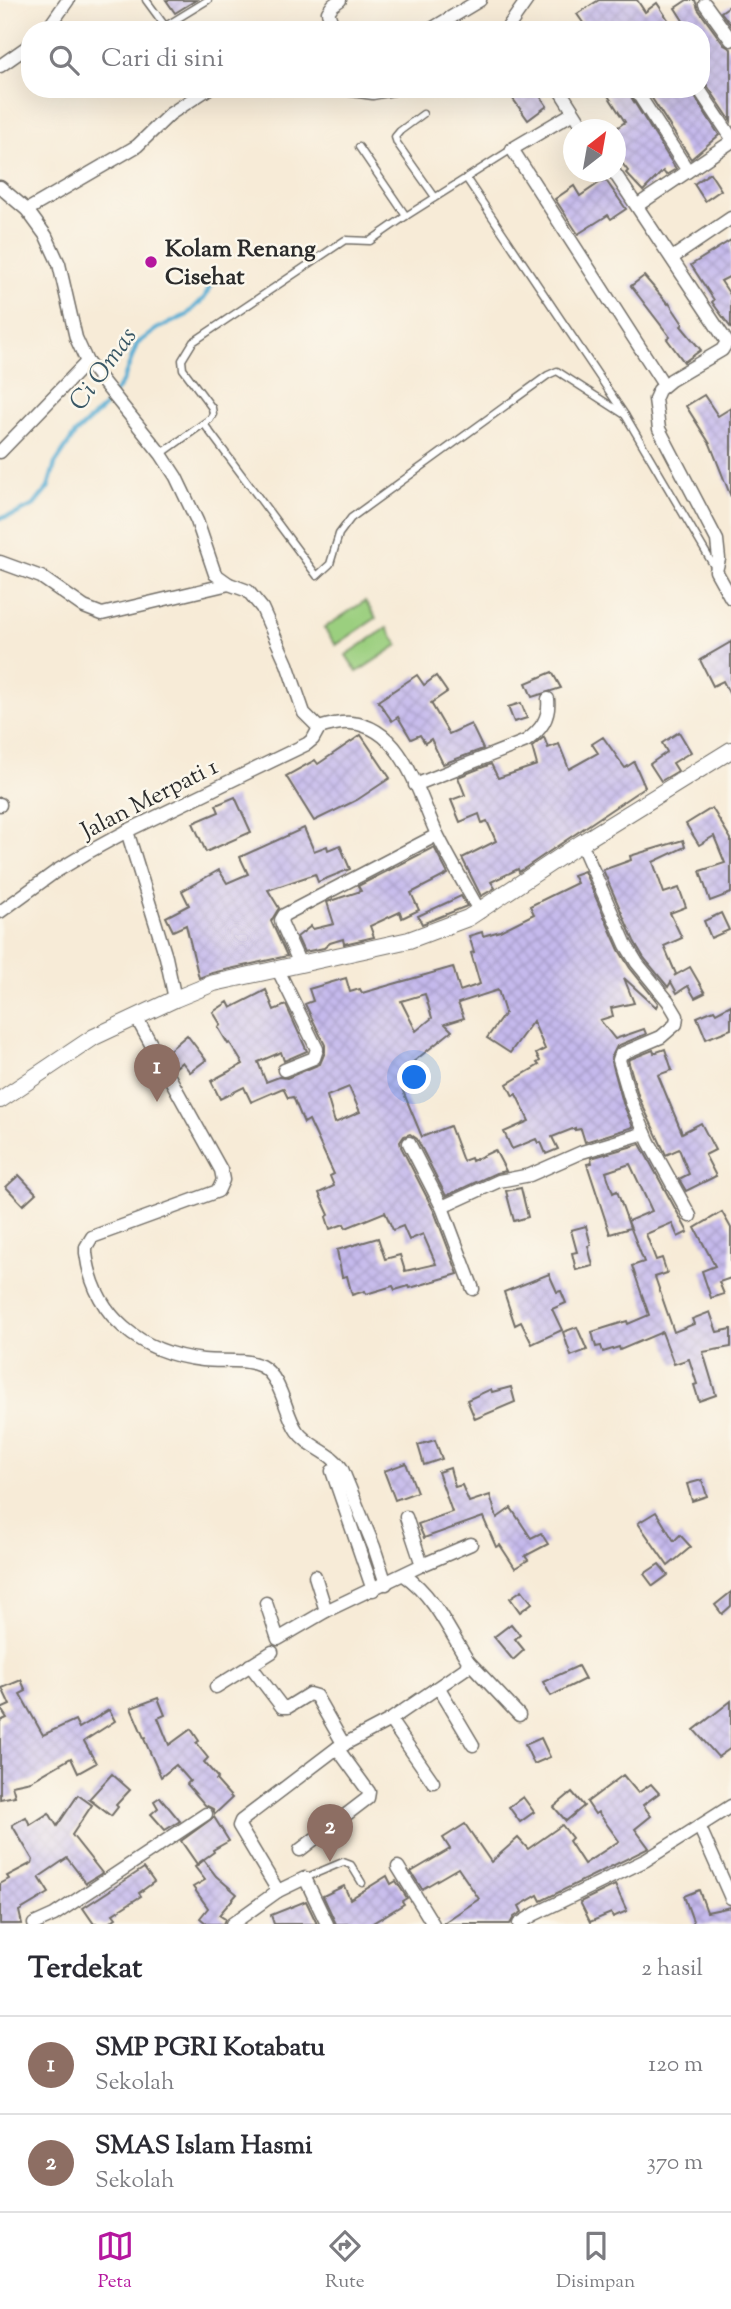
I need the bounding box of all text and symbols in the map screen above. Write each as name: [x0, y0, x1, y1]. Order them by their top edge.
search box: [21, 21, 710, 98]
icon: search: [45, 41, 83, 79]
text: Cari di sini: [101, 41, 224, 78]
north arrow: [563, 119, 626, 182]
place label: Kolam Renang Cisehat: [165, 233, 316, 295]
marker: Kolam Renang Cisehat: [143, 254, 159, 270]
water label: Ci Omas: [61, 320, 147, 419]
street label: Jalan Merpati 1: [74, 751, 224, 850]
pin: 1: [134, 1044, 180, 1102]
your location: [397, 1060, 431, 1094]
pin: 2: [307, 1804, 353, 1862]
text: Terdekat: [28, 1948, 142, 1991]
text: 2 hasil: [641, 1953, 703, 1986]
text: SMP PGRI Kotabatu: [95, 2030, 325, 2067]
text: 1: [47, 2049, 55, 2082]
text: 120 m: [648, 2049, 703, 2082]
text: Sekolah: [95, 2067, 174, 2100]
text: SMAS Islam Hasmi: [95, 2128, 312, 2165]
text: 2: [46, 2147, 56, 2180]
text: 370 m: [647, 2147, 703, 2180]
text: Sekolah: [95, 2165, 174, 2198]
tab: Peta: [96, 2227, 134, 2296]
tab: Rute: [325, 2227, 365, 2296]
tab: Disimpan: [556, 2227, 635, 2296]

